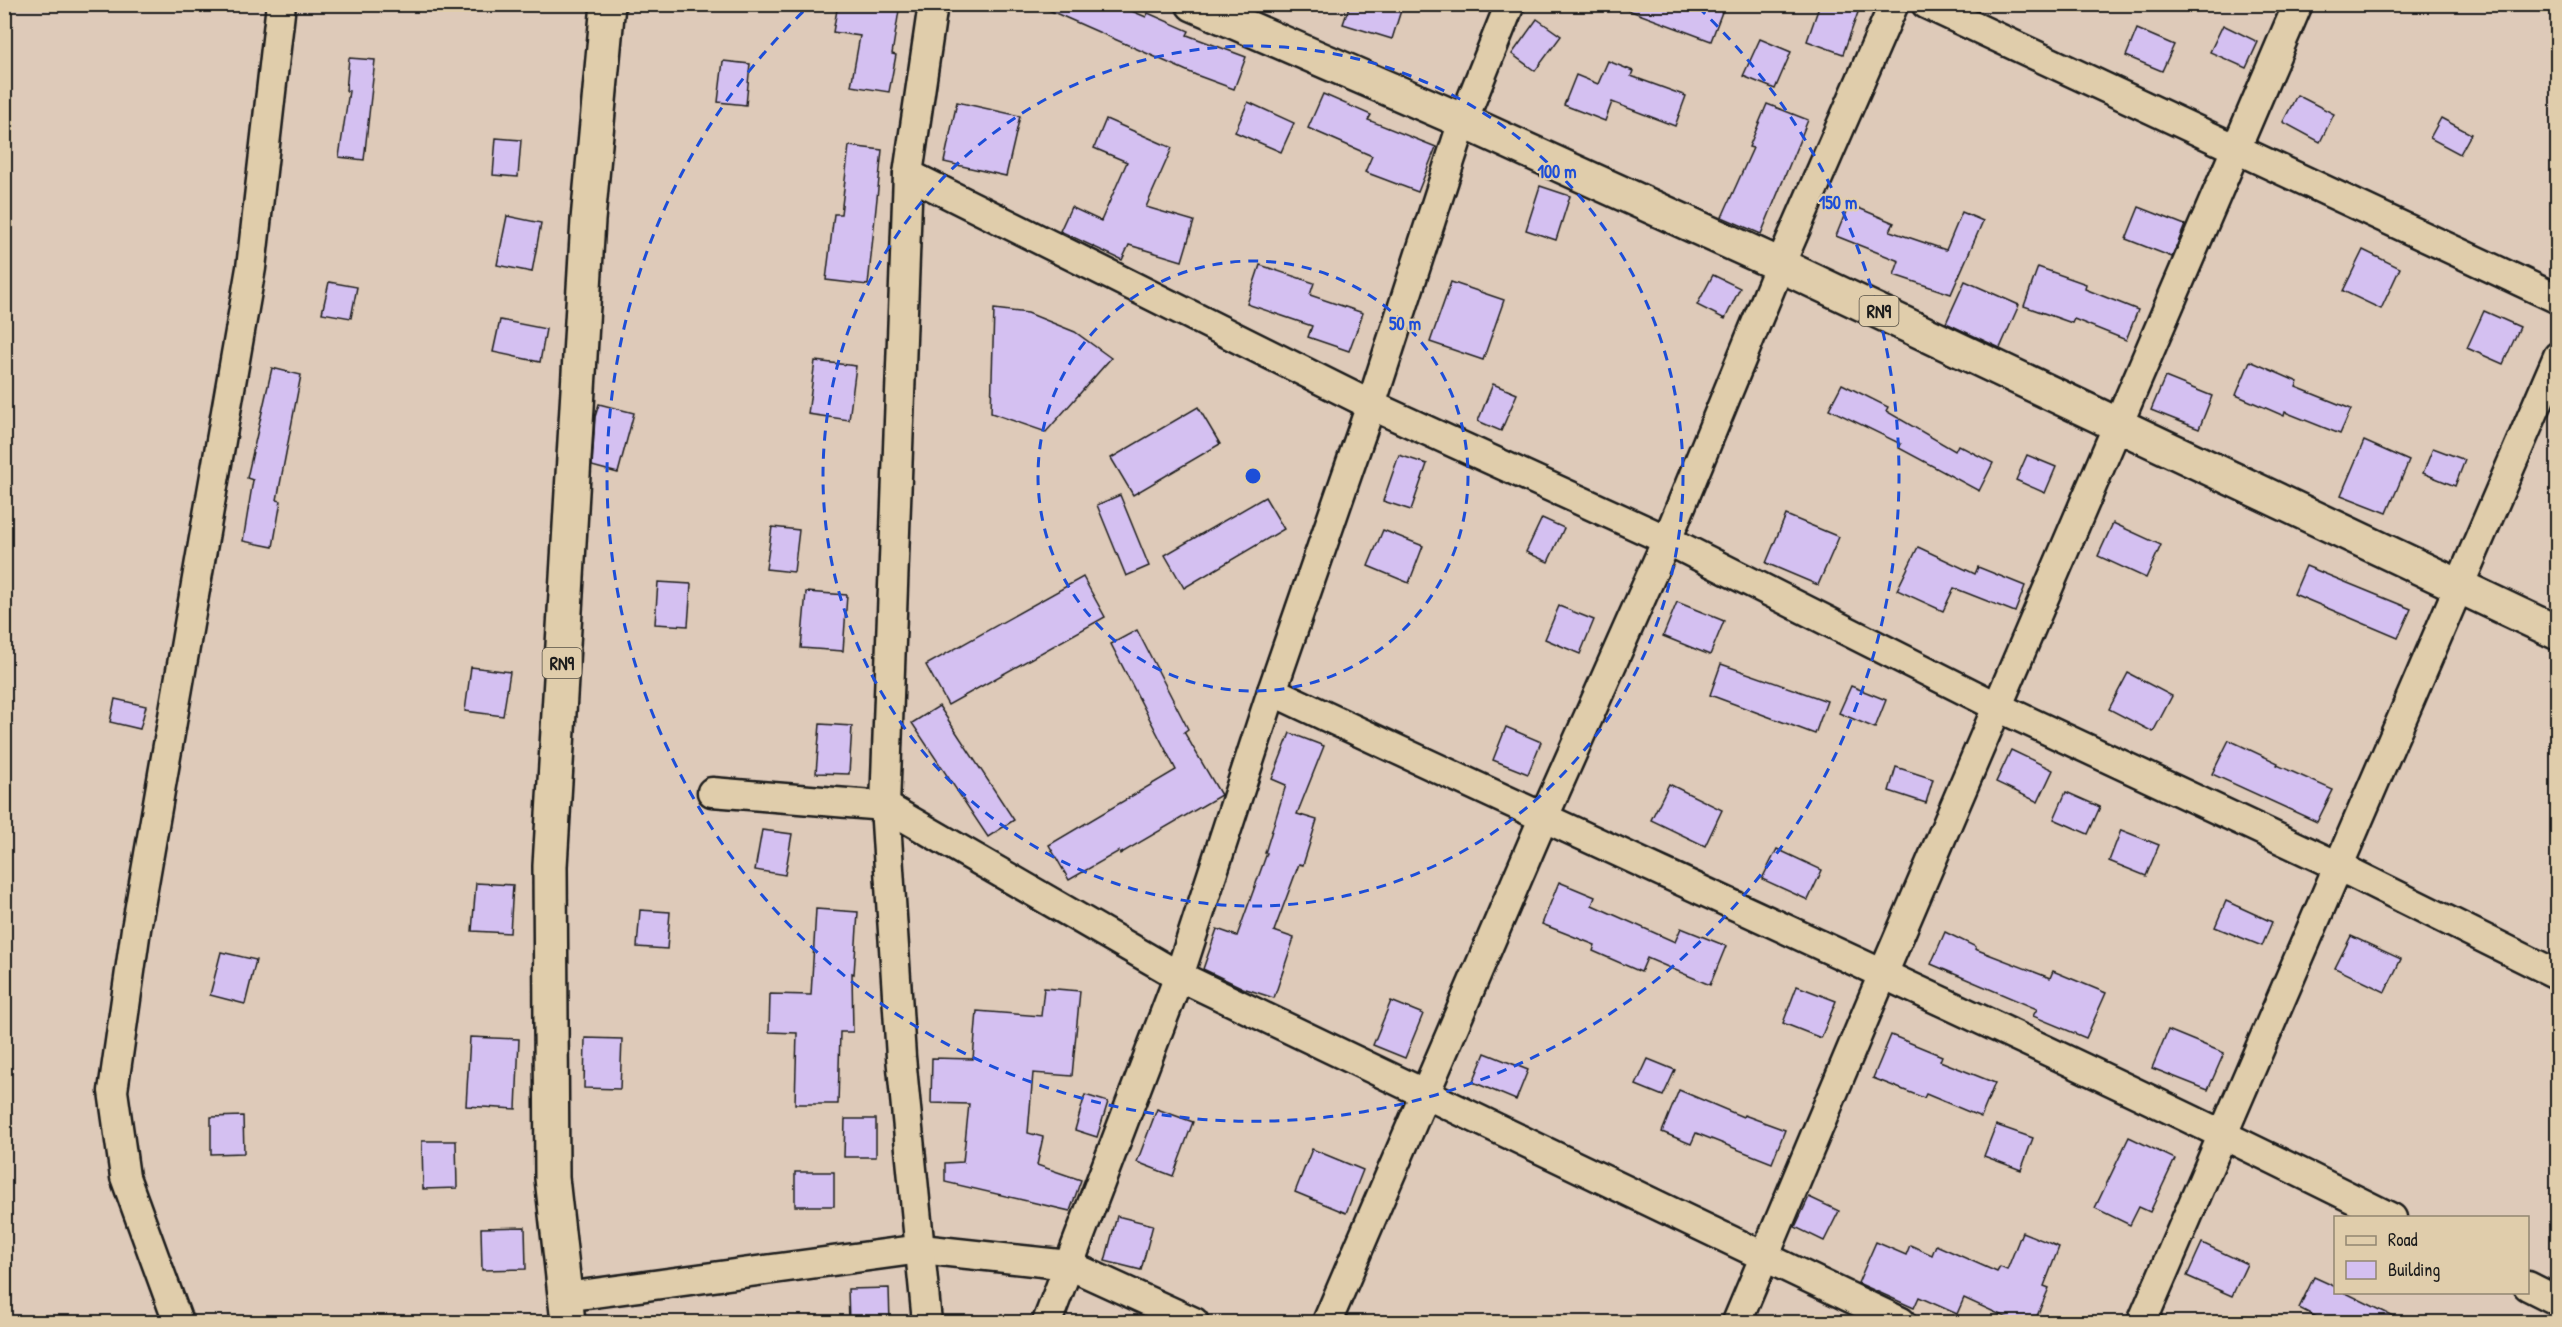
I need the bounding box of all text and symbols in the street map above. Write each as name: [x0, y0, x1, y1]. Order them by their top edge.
text: 100 m: [1537, 159, 1577, 184]
text: 150 m: [1819, 190, 1857, 215]
road number: RN9: [1860, 296, 1898, 326]
text: 50 m: [1389, 311, 1421, 336]
centre of rings: [1243, 466, 1263, 486]
road number: RN9: [542, 648, 582, 678]
legend: [2334, 1216, 2529, 1294]
text: Road: [2388, 1227, 2418, 1252]
text: Building: [2388, 1257, 2440, 1282]

